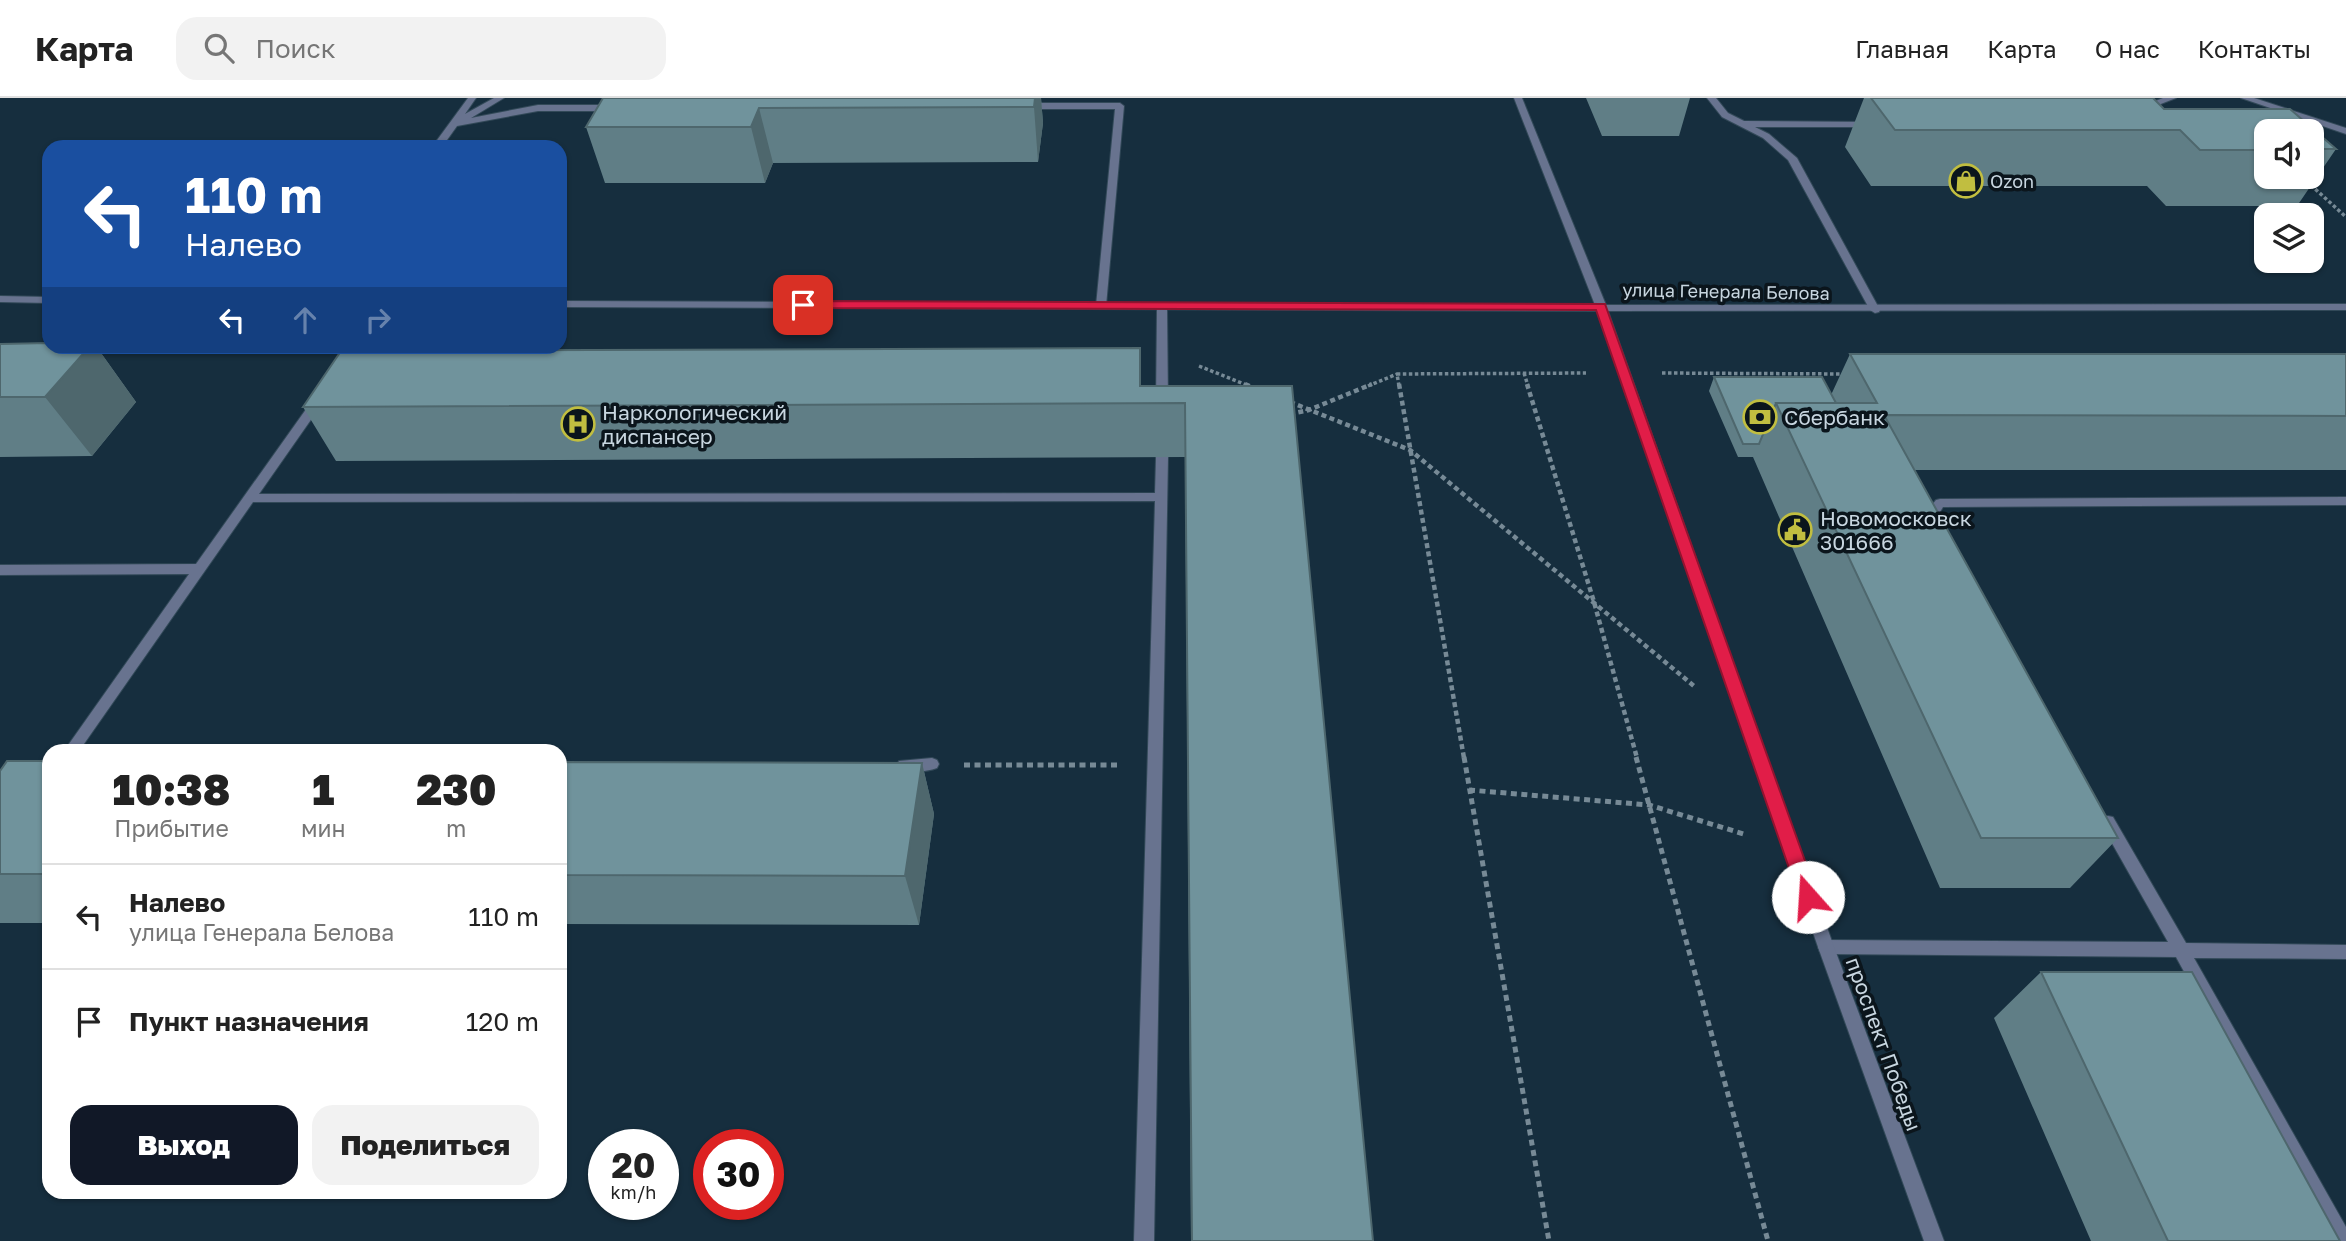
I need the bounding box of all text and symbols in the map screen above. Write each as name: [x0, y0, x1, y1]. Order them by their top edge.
search box: [176, 17, 666, 80]
text: Карта: [35, 29, 134, 68]
icon: search: [200, 29, 238, 67]
text: Поиск: [256, 33, 336, 64]
text: Главная: [1855, 34, 1949, 63]
text: Карта: [1987, 34, 2057, 63]
text: О нас: [2095, 34, 2160, 63]
text: Контакты: [2198, 34, 2311, 63]
map controls: [2254, 119, 2324, 273]
button: sound: [2254, 119, 2324, 189]
shop icon: Ozon: [1947, 162, 1985, 200]
text: 110 m: [185, 165, 322, 224]
icon: left: [70, 168, 161, 259]
place label: Ozon: [1990, 170, 2034, 192]
button: layers: [2254, 203, 2324, 273]
text: Налево: [185, 225, 302, 263]
pin: [773, 275, 833, 335]
street label: улица Генерала Белова: [1622, 278, 1830, 304]
icon: arrive: [784, 286, 822, 324]
icon: left: [213, 301, 251, 339]
icon: ahead: [286, 301, 324, 339]
icon: right: [359, 301, 397, 339]
bank icon: Сбербанк: [1741, 398, 1779, 436]
place label: Наркологический диспансер: [602, 399, 787, 449]
place label: Сбербанк: [1784, 404, 1885, 430]
hospital icon: Наркологический диспансер: [559, 405, 597, 443]
place label: Новомосковск 301666: [1820, 505, 1972, 555]
public building icon: Новомосковск 301666: [1776, 511, 1814, 549]
text: 10:38: [113, 764, 230, 814]
text: 1: [312, 764, 334, 814]
text: 230: [416, 764, 496, 814]
text: Прибытие: [114, 814, 229, 842]
text: мин: [301, 814, 346, 842]
text: m: [446, 814, 466, 842]
position arrow: [1771, 860, 1845, 934]
text: Налево: [129, 887, 225, 918]
icon: left: [70, 898, 108, 936]
text: 110 m: [468, 901, 539, 932]
text: улица Генерала Белова: [129, 918, 394, 946]
street label: проспект Победы: [1841, 954, 1927, 1134]
icon: arrive: [70, 1003, 108, 1041]
text: Пункт назначения: [129, 1006, 369, 1037]
text: 120 m: [466, 1006, 539, 1037]
button: Выход: [70, 1105, 298, 1185]
button: Поделиться: [312, 1105, 539, 1185]
speed limit sign: 30: [693, 1129, 784, 1220]
text: 20: [611, 1144, 656, 1186]
text: km/h: [611, 1181, 656, 1203]

